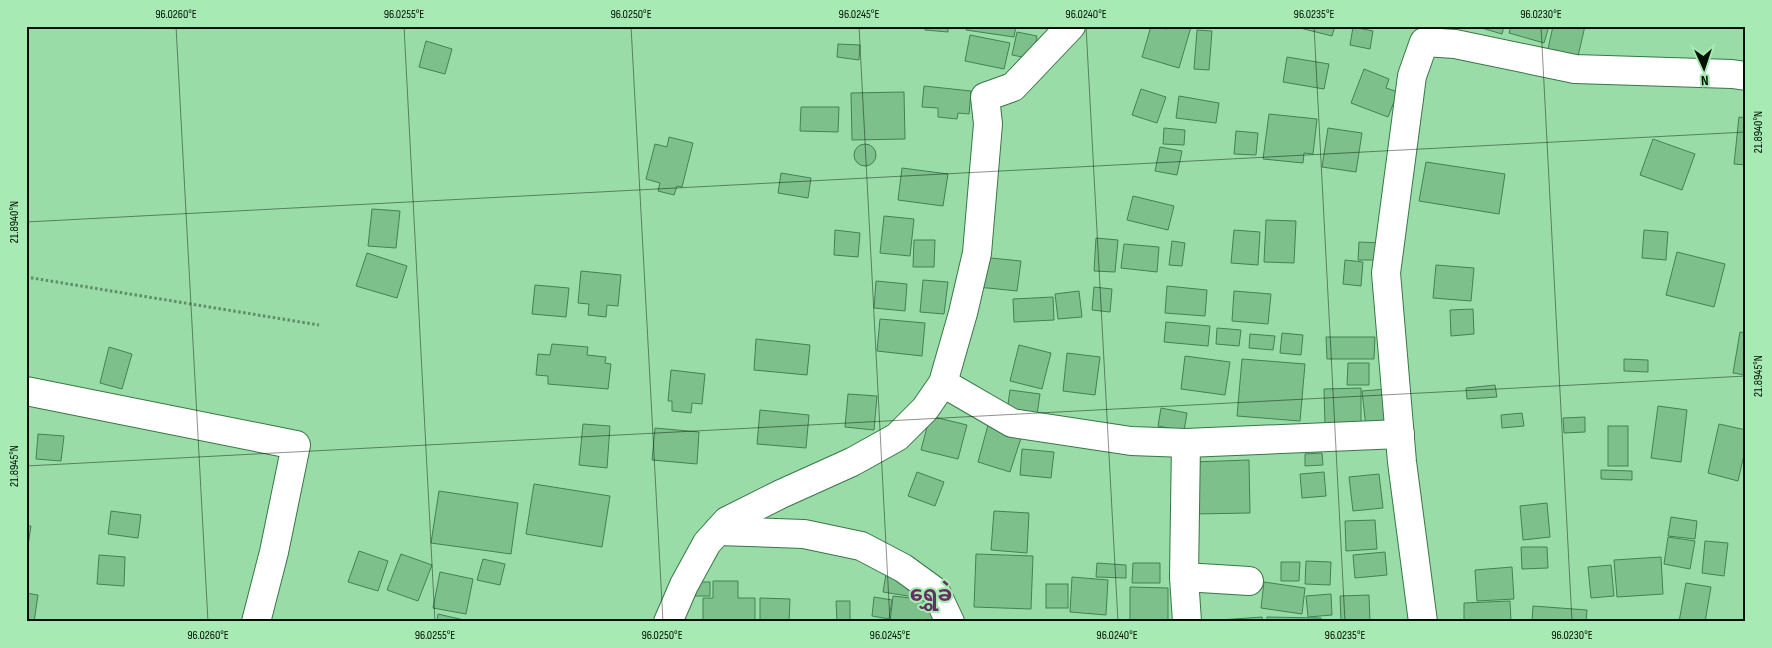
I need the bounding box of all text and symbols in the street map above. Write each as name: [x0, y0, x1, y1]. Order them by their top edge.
text: 96.0260°E: [155, 7, 197, 22]
text: 96.0255°E: [384, 7, 424, 22]
text: 96.0250°E: [610, 7, 652, 22]
text: 96.0245°E: [839, 7, 879, 22]
text: 96.0240°E: [1065, 7, 1107, 22]
text: 96.0235°E: [1294, 7, 1334, 22]
text: 96.0230°E: [1520, 7, 1562, 22]
north arrow: [1680, 42, 1730, 92]
text: N: [1700, 72, 1709, 89]
text: 21.8940°N: [1751, 111, 1766, 153]
text: 21.8940°N: [7, 201, 22, 243]
text: 21.8945°N: [1751, 355, 1766, 397]
text: 21.8945°N: [7, 445, 22, 487]
district label: ရွှေခဲ: [910, 580, 952, 611]
text: 96.0260°E: [187, 628, 229, 643]
text: 96.0255°E: [415, 628, 455, 643]
text: 96.0250°E: [641, 628, 683, 643]
text: 96.0245°E: [870, 628, 910, 643]
text: 96.0240°E: [1096, 628, 1138, 643]
text: 96.0235°E: [1325, 628, 1365, 643]
text: 96.0230°E: [1551, 628, 1593, 643]

